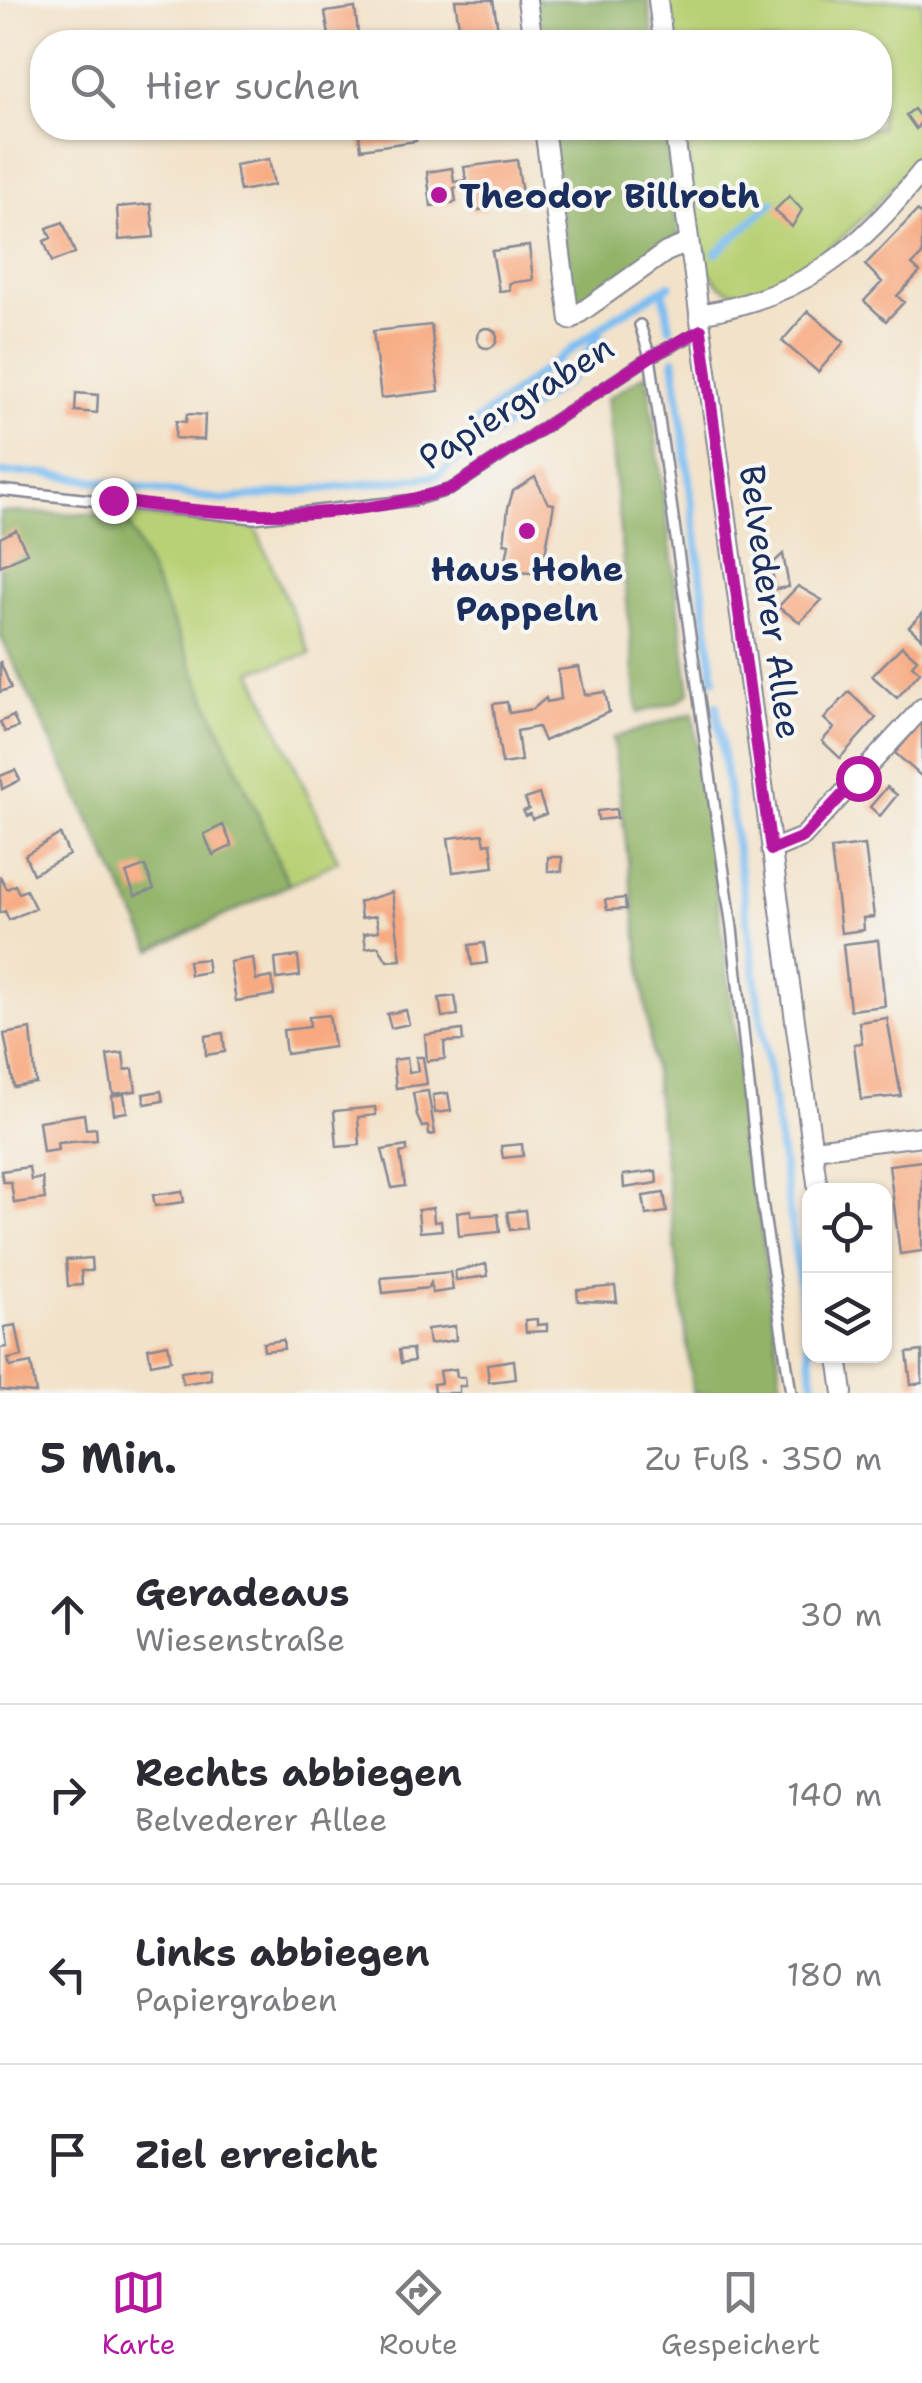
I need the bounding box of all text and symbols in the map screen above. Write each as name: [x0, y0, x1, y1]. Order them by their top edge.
search box: [30, 30, 892, 140]
icon: search: [65, 58, 120, 113]
text: Hier suchen: [145, 60, 360, 111]
place label: Theodor Billroth: [459, 172, 760, 219]
marker: Theodor Billroth: [428, 184, 450, 206]
street label: Papiergraben: [410, 323, 622, 481]
street label: Belvederer Allee: [729, 462, 813, 742]
route end: [91, 478, 137, 524]
marker: Haus Hohe Pappeln: [516, 520, 538, 542]
place label: Haus Hohe Pappeln: [431, 545, 623, 632]
route start: [836, 756, 882, 802]
map controls: [802, 1183, 892, 1363]
button: locate: [802, 1183, 892, 1273]
button: layers: [802, 1273, 892, 1363]
text: 5 Min.: [40, 1430, 177, 1486]
text: Zu Fuß · 350 m: [645, 1437, 882, 1480]
text: Geradeaus: [135, 1567, 350, 1618]
icon: ahead: [40, 1587, 95, 1642]
text: 30 m: [799, 1593, 882, 1636]
text: Wiesenstraße: [135, 1618, 345, 1661]
text: Rechts abbiegen: [135, 1747, 462, 1798]
icon: right: [40, 1767, 95, 1822]
text: 140 m: [787, 1773, 882, 1816]
text: Belvederer Allee: [135, 1798, 387, 1841]
text: Links abbiegen: [135, 1927, 430, 1978]
icon: left: [40, 1947, 95, 2002]
text: 180 m: [786, 1953, 882, 1996]
text: Papiergraben: [135, 1978, 337, 2021]
icon: arrive: [40, 2127, 95, 2182]
text: Ziel erreicht: [135, 2129, 378, 2180]
tab: Karte: [102, 2265, 176, 2363]
tab: Route: [379, 2265, 458, 2363]
tab: Gespeichert: [661, 2265, 820, 2363]

